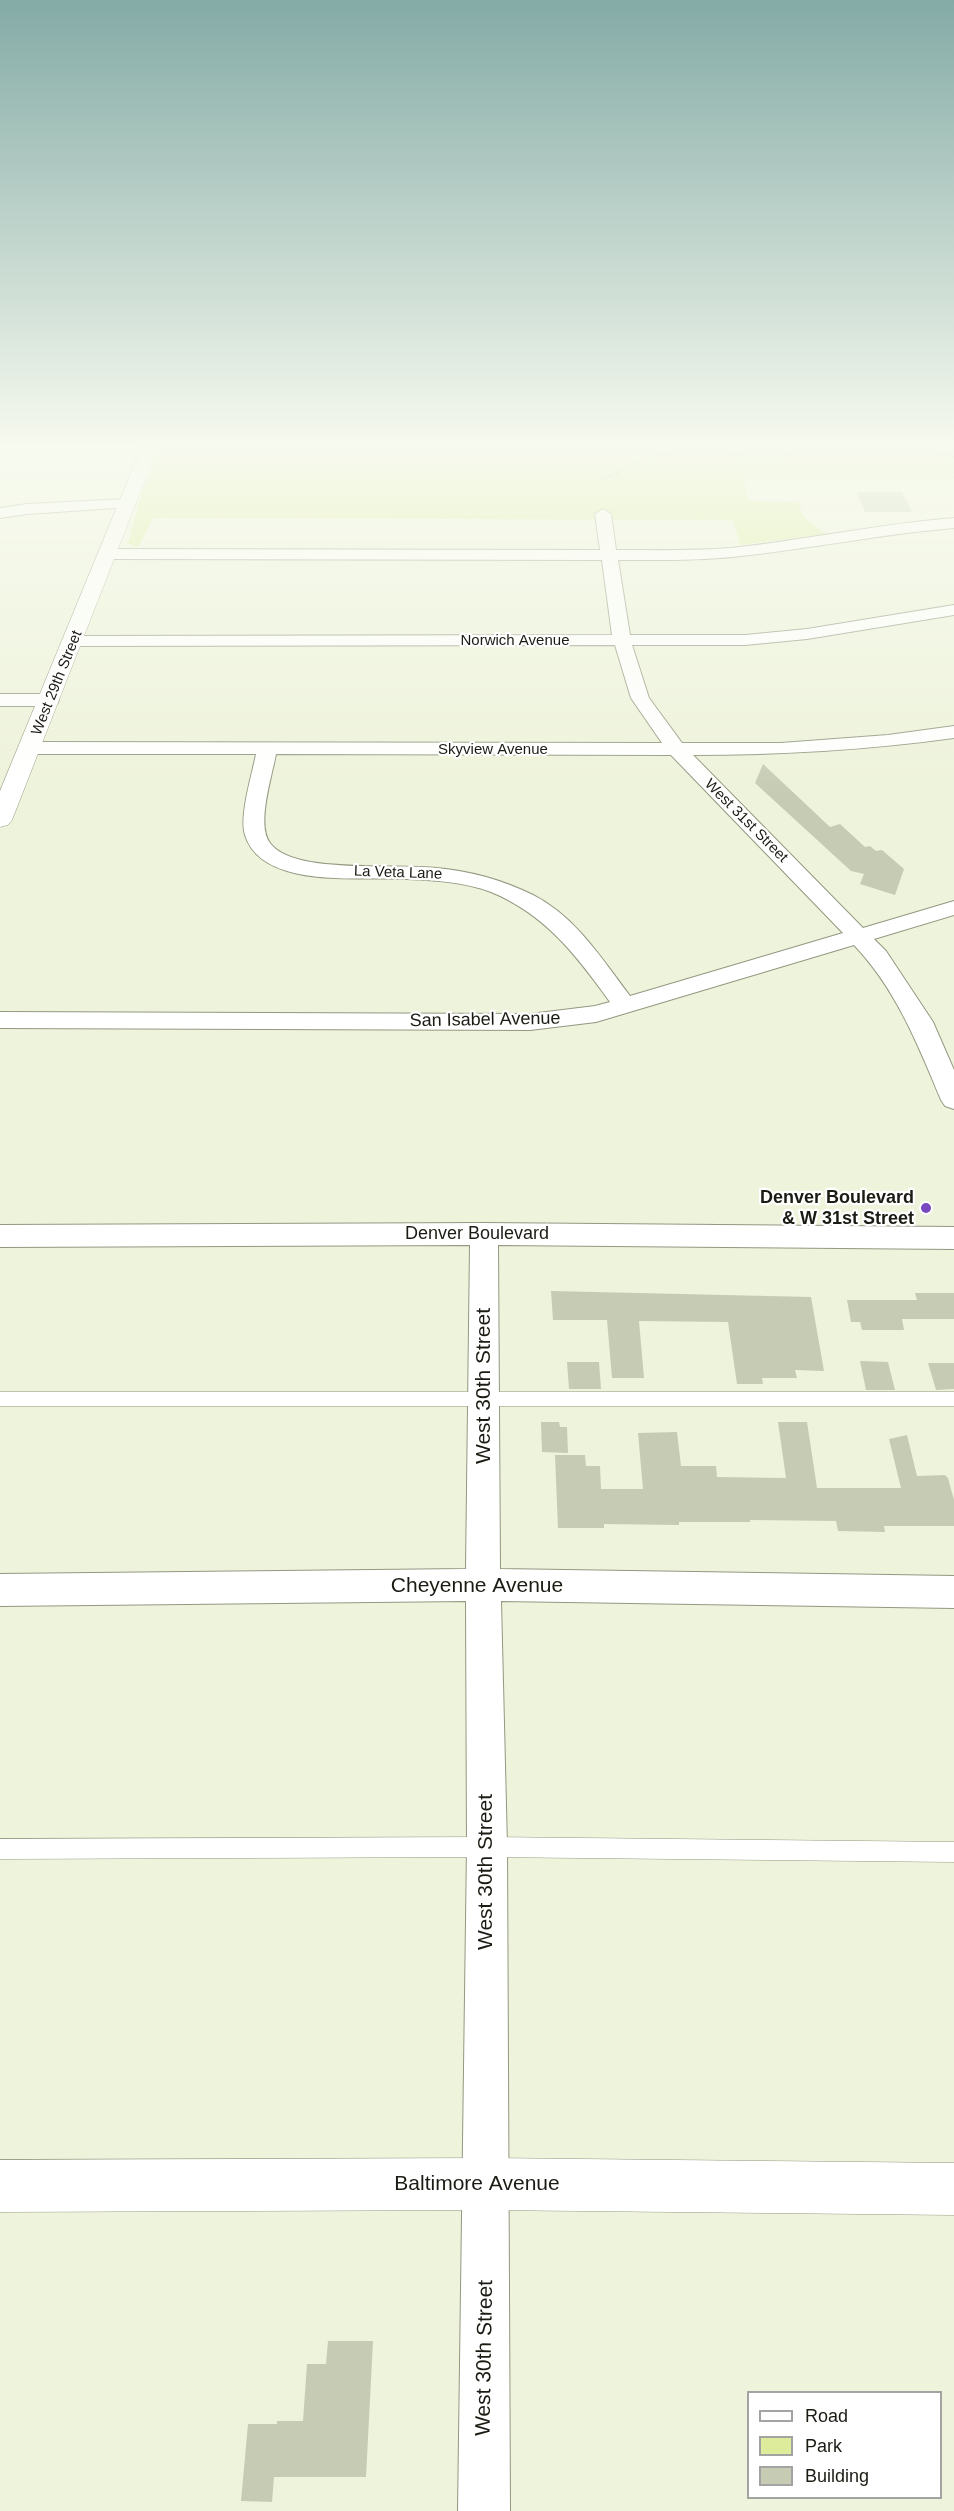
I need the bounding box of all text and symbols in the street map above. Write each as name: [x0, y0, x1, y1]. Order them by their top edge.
street label: West 29th Street: [28, 628, 86, 738]
street label: Norwich Avenue: [461, 632, 569, 650]
street label: Skyview Avenue: [438, 741, 548, 759]
street label: West 31st Street: [701, 776, 791, 866]
street label: La Veta Lane: [354, 862, 442, 884]
street label: San Isabel Avenue: [409, 1008, 561, 1032]
place label: Denver Boulevard & W 31st Street: [760, 1187, 914, 1230]
marker: Denver Boulevard & W 31st Street: [919, 1201, 933, 1215]
street label: Denver Boulevard: [405, 1223, 549, 1245]
street label: West 30th Street: [471, 1308, 497, 1464]
street label: Cheyenne Avenue: [391, 1573, 563, 1599]
street label: West 30th Street: [473, 1794, 499, 1950]
street label: Baltimore Avenue: [394, 2171, 560, 2197]
street label: West 30th Street: [471, 2280, 499, 2436]
legend: [747, 2391, 942, 2499]
text: Road: [805, 2406, 848, 2426]
text: Park: [805, 2436, 842, 2456]
text: Building: [805, 2466, 869, 2486]

